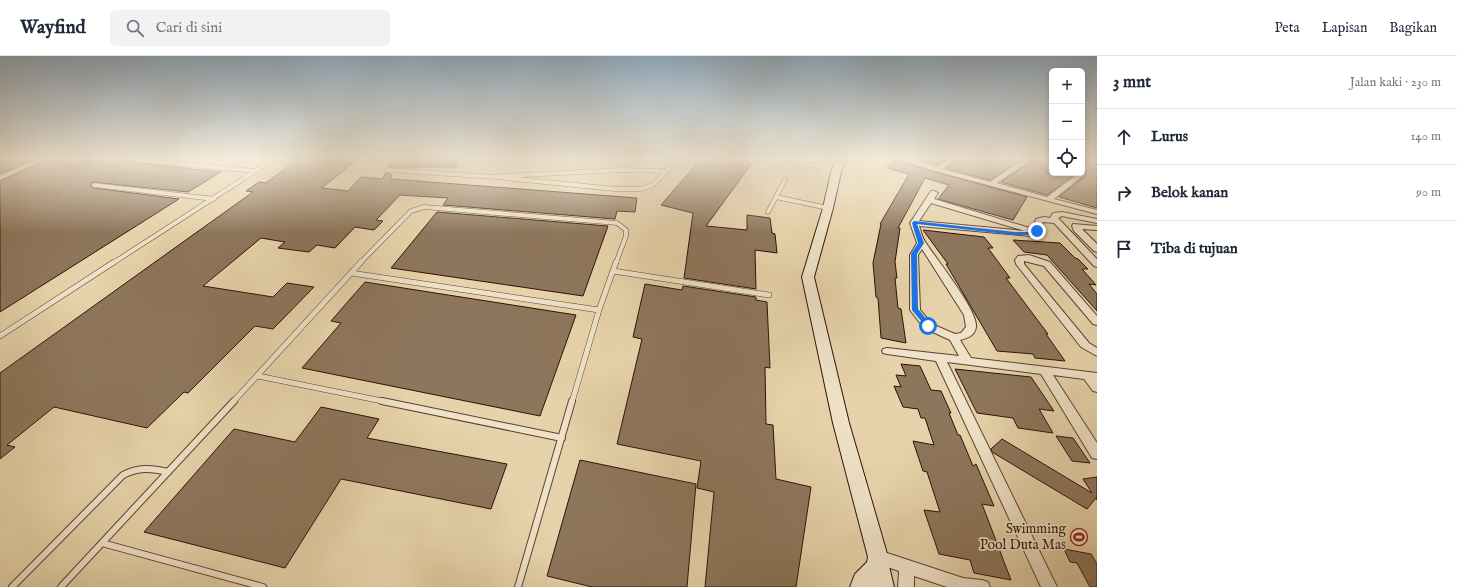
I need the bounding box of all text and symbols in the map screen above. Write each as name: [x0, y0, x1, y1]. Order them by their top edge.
search box: [110, 10, 390, 46]
text: Wayfind: [20, 16, 86, 40]
icon: search: [124, 17, 146, 39]
text: Cari di sini: [156, 18, 222, 37]
text: Peta: [1274, 19, 1300, 37]
text: Lapisan: [1322, 19, 1367, 37]
text: Bagikan: [1389, 19, 1437, 37]
map controls: [1049, 68, 1085, 176]
button: +: [1049, 68, 1085, 104]
text: 3 mnt: [1113, 72, 1151, 93]
text: Jalan kaki · 230 m: [1350, 74, 1441, 91]
button: −: [1049, 104, 1085, 140]
icon: ahead: [1113, 126, 1135, 148]
text: Lurus: [1151, 127, 1188, 146]
text: 140 m: [1411, 128, 1441, 145]
button: locate: [1049, 140, 1085, 176]
icon: right: [1113, 182, 1135, 204]
text: Belok kanan: [1151, 183, 1228, 202]
text: 90 m: [1416, 184, 1441, 201]
route end: [1028, 222, 1046, 240]
icon: arrive: [1113, 238, 1135, 260]
text: Tiba di tujuan: [1151, 239, 1238, 258]
route start: [919, 317, 937, 335]
place label: Swimming Pool Duta Mas: [980, 520, 1066, 554]
sports icon: Swimming Pool Duta Mas: [1069, 527, 1089, 547]

